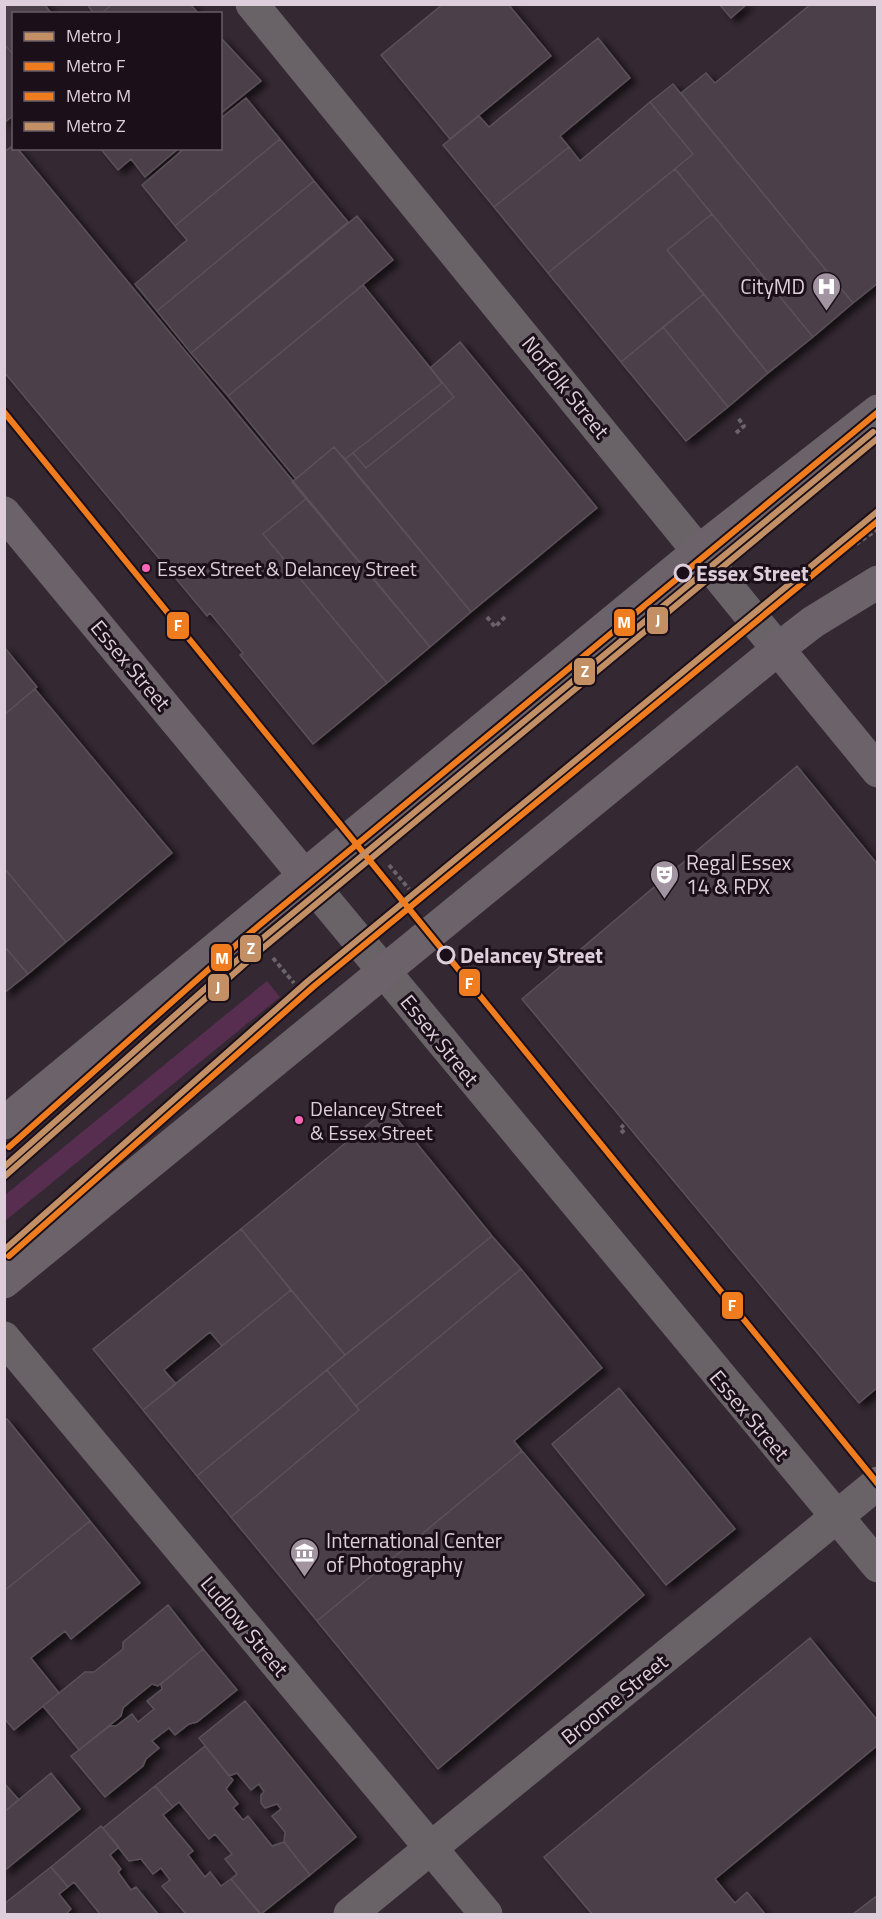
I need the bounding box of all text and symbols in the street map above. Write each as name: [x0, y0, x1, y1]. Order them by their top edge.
legend: [12, 12, 222, 150]
text: Metro J: [66, 22, 121, 49]
text: Metro F: [66, 52, 125, 79]
text: Metro M: [66, 82, 131, 109]
text: Metro Z: [66, 112, 126, 139]
place label: CityMD: [740, 270, 805, 302]
hospital icon: CityMD: [810, 270, 842, 312]
street label: Norfolk Street: [515, 329, 618, 446]
place label: Essex Street & Delancey Street: [157, 553, 417, 584]
place label: Essex Street: [696, 557, 809, 589]
marker: Essex Street & Delancey Street: [140, 562, 152, 574]
marker: Essex Street: [674, 564, 692, 582]
line badge: J: [646, 606, 669, 635]
line badge: M: [613, 608, 636, 637]
text: J: [656, 608, 660, 632]
text: M: [617, 610, 631, 634]
line badge: F: [166, 611, 190, 640]
street label: Essex Street: [83, 613, 179, 718]
text: F: [174, 613, 183, 637]
line badge: Z: [573, 657, 596, 686]
text: Z: [581, 659, 589, 683]
place label: Regal Essex 14 & RPX: [686, 846, 792, 902]
theatre icon: Regal Essex 14 & RPX: [649, 858, 681, 900]
line badge: Z: [239, 934, 262, 963]
text: Z: [247, 936, 255, 960]
place label: Delancey Street: [460, 939, 603, 971]
line badge: M: [210, 943, 233, 972]
text: M: [215, 946, 229, 970]
marker: Delancey Street: [437, 946, 455, 964]
line badge: F: [458, 968, 481, 997]
text: F: [465, 971, 474, 995]
line badge: J: [207, 973, 230, 1002]
text: J: [216, 975, 220, 999]
street label: Essex Street: [393, 987, 487, 1093]
place label: Delancey Street & Essex Street: [310, 1093, 443, 1148]
marker: Delancey Street & Essex Street: [293, 1114, 305, 1126]
line badge: F: [721, 1291, 744, 1320]
text: F: [728, 1293, 737, 1317]
street label: Essex Street: [702, 1363, 798, 1468]
place label: International Center of Photography: [326, 1524, 502, 1580]
museum icon: International Center of Photography: [289, 1536, 321, 1578]
street label: Ludlow Street: [193, 1569, 297, 1684]
street label: Broome Street: [554, 1646, 675, 1752]

